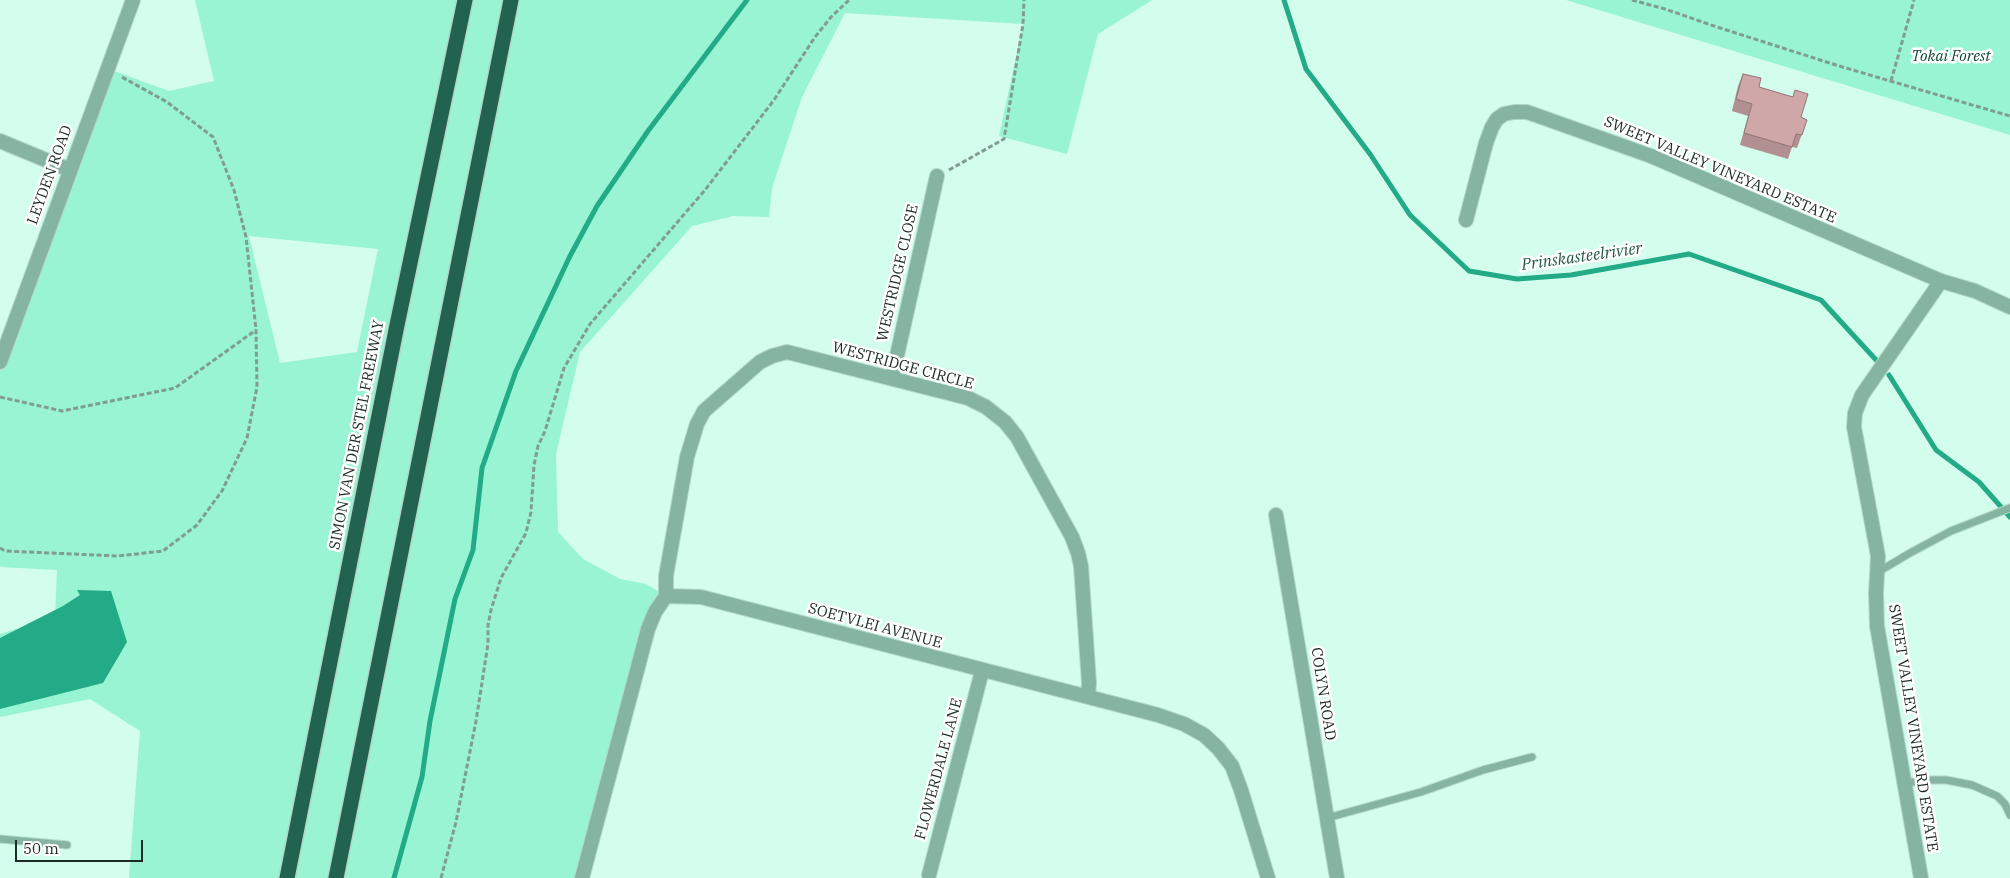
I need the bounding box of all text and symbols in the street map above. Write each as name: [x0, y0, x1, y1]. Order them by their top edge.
park label: Tokai Forest: [1911, 48, 1991, 66]
street label: SWEET VALLEY VINEYARD ESTATE: [1601, 113, 1839, 227]
street label: LEYDEN ROAD: [24, 123, 76, 227]
street label: WESTRIDGE CLOSE: [873, 203, 923, 343]
water label: Prinskasteelrivier: [1520, 239, 1644, 275]
street label: SIMON VAN DER STEL FREEWAY: [326, 319, 388, 551]
street label: WESTRIDGE CIRCLE: [830, 338, 976, 394]
street label: SOETVLEI AVENUE: [806, 599, 944, 653]
street label: SWEET VALLEY VINEYARD ESTATE: [1885, 603, 1941, 853]
street label: COLYN ROAD: [1307, 646, 1339, 742]
street label: FLOWERDALE LANE: [911, 696, 967, 842]
scale bar: [18, 830, 145, 862]
text: 50 m: [23, 839, 59, 858]

